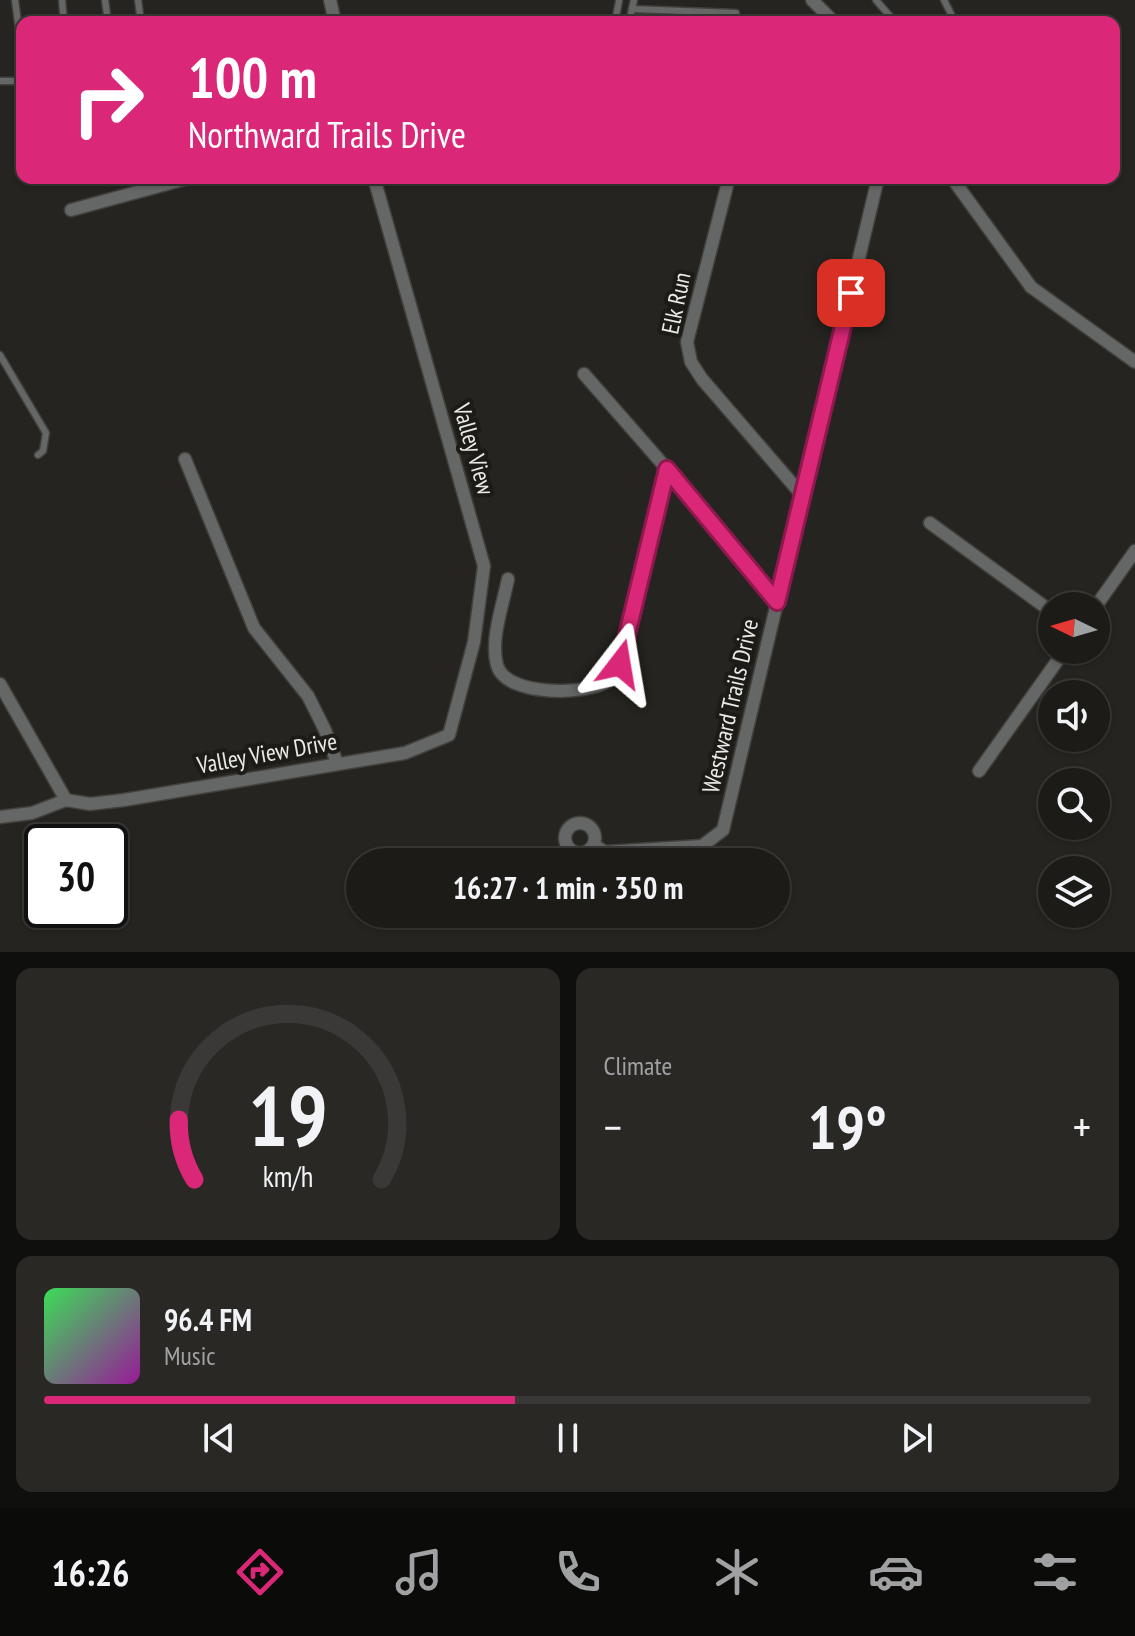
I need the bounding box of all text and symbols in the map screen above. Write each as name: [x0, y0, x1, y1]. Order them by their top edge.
text: 100 m: [188, 41, 317, 113]
icon: right: [56, 48, 160, 152]
text: Northward Trails Drive: [188, 111, 466, 158]
pin: [817, 259, 885, 327]
street label: Elk Run: [654, 269, 698, 337]
icon: arrive: [829, 271, 873, 315]
street label: Valley View: [446, 399, 502, 499]
north arrow: [1038, 592, 1110, 664]
map controls: [1038, 592, 1110, 928]
street label: Westward Trails Drive: [695, 616, 765, 796]
position arrow: [578, 622, 662, 706]
button: sound: [1038, 680, 1110, 752]
street label: Valley View Drive: [194, 725, 339, 781]
button: search: [1038, 768, 1110, 840]
speed limit sign: 30: [24, 824, 128, 928]
button: layers: [1038, 856, 1110, 928]
text: 16:27 · 1 min · 350 m: [453, 868, 683, 907]
text: Climate: [604, 1049, 672, 1082]
text: 19: [248, 1061, 328, 1169]
text: 19°: [808, 1088, 887, 1166]
text: −: [604, 1098, 622, 1155]
text: +: [1073, 1098, 1091, 1155]
text: km/h: [262, 1158, 313, 1195]
text: 96.4 FM: [164, 1300, 252, 1339]
text: Music: [164, 1339, 216, 1372]
icon: previous: [197, 1416, 241, 1460]
icon: pause: [546, 1416, 590, 1460]
icon: next: [895, 1416, 939, 1460]
icon: directions: [232, 1544, 288, 1600]
icon: music: [391, 1544, 447, 1600]
icon: phone: [550, 1544, 606, 1600]
icon: climate: [709, 1544, 765, 1600]
icon: car: [868, 1544, 924, 1600]
icon: filters: [1027, 1544, 1083, 1600]
text: 16:26: [52, 1549, 129, 1596]

